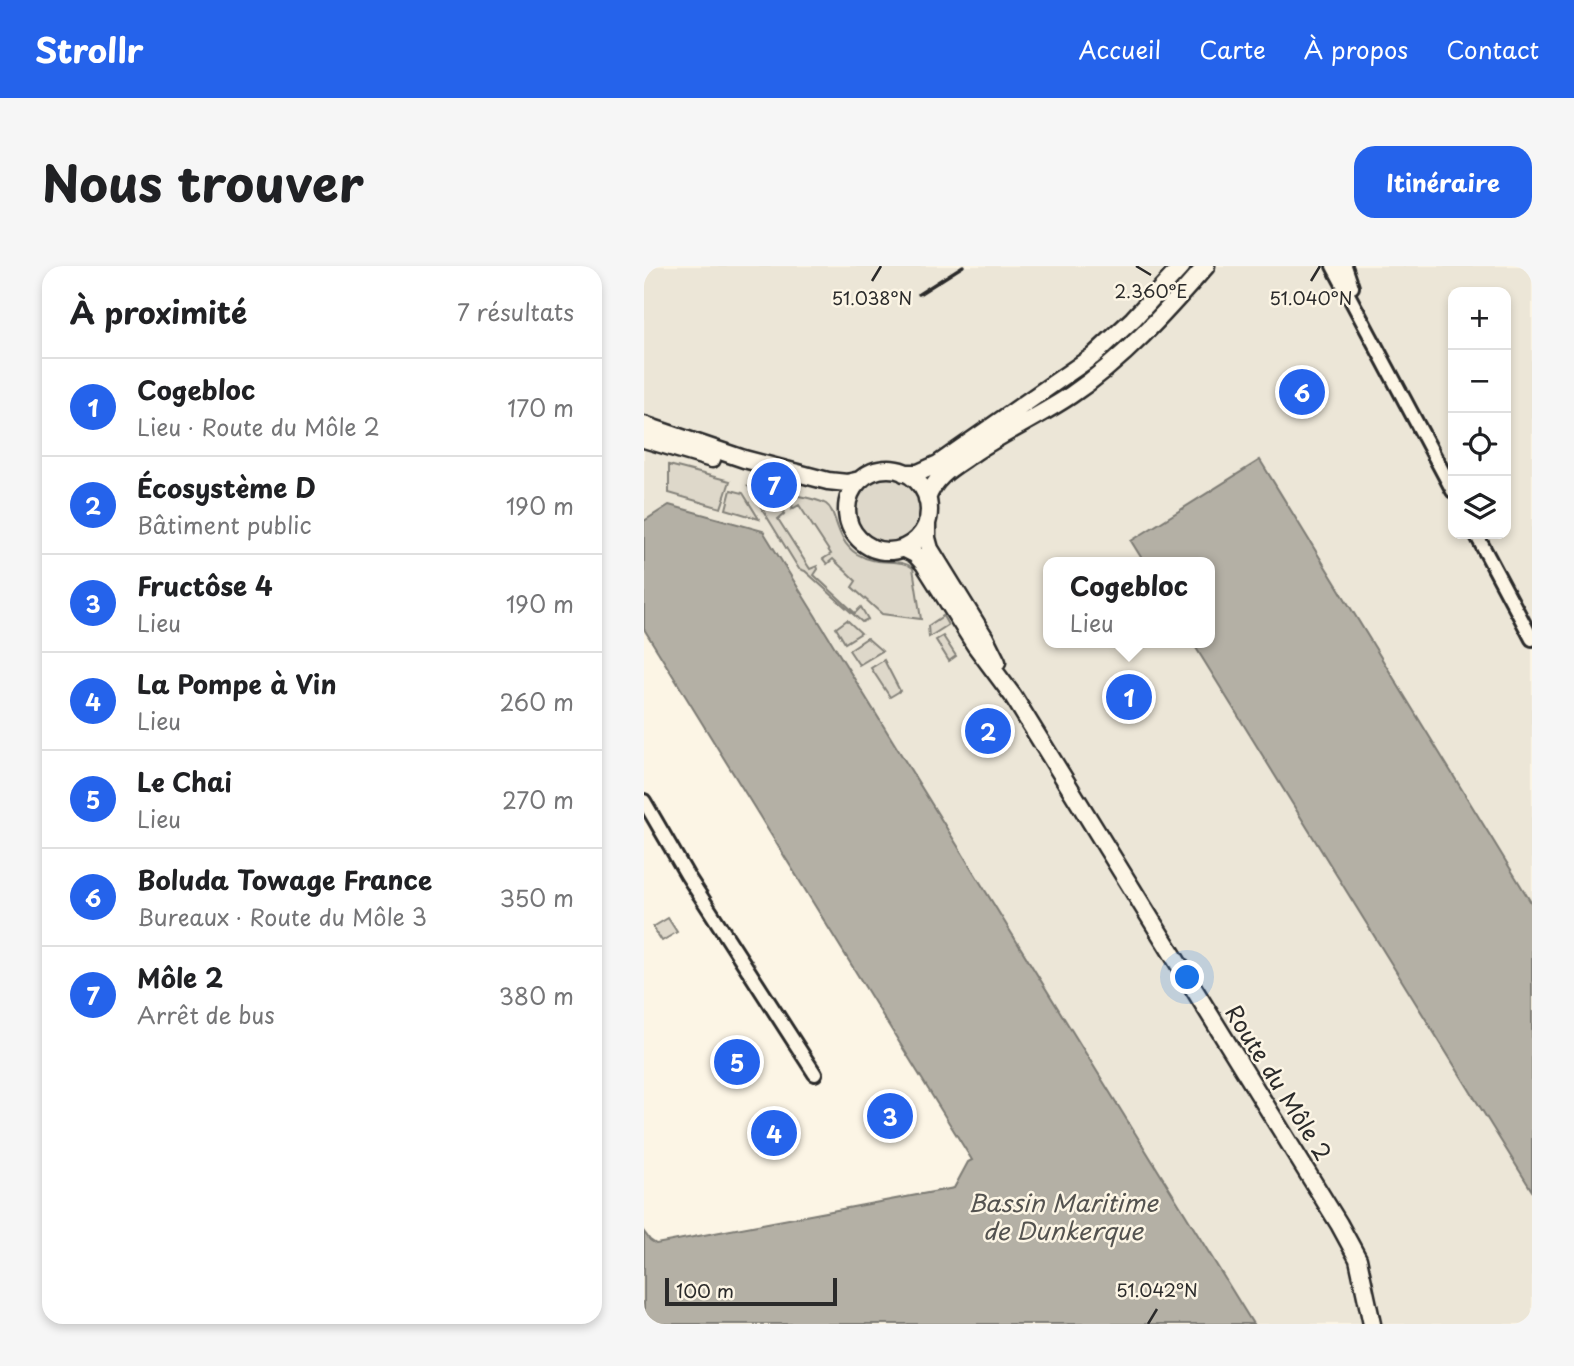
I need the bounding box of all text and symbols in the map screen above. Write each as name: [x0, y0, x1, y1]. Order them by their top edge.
text: Strollr: [35, 24, 144, 74]
text: Accueil: [1078, 31, 1161, 67]
text: Carte: [1199, 31, 1266, 67]
text: À propos: [1304, 31, 1408, 67]
text: Contact: [1446, 31, 1539, 67]
text: Nous trouver: [42, 145, 364, 219]
button: Itinéraire: [1354, 146, 1532, 218]
text: 2.360°E: [1114, 277, 1188, 304]
text: 51.038°N: [832, 284, 912, 311]
text: 51.040°N: [1269, 284, 1353, 311]
map controls: [1448, 287, 1511, 539]
button: +: [1448, 287, 1511, 350]
text: À proximité: [70, 289, 247, 334]
text: 7 résultats: [457, 294, 574, 329]
button: −: [1448, 350, 1511, 413]
pin: 6: [1279, 366, 1325, 418]
text: Cogebloc: [137, 370, 255, 409]
text: 1: [88, 390, 99, 425]
text: 170 m: [507, 390, 574, 425]
text: Lieu · Route du Môle 2: [137, 409, 380, 444]
button: locate: [1448, 413, 1511, 476]
pin: 7: [751, 459, 797, 511]
text: Écosystème D: [137, 468, 316, 507]
button: layers: [1448, 476, 1511, 539]
text: 2: [85, 488, 101, 523]
text: 190 m: [506, 488, 574, 523]
text: Bâtiment public: [137, 507, 312, 542]
popup: [1043, 557, 1215, 648]
text: Fructôse 4: [137, 566, 273, 605]
text: Cogebloc: [1070, 566, 1188, 605]
text: 3: [85, 586, 101, 621]
text: 190 m: [506, 586, 574, 621]
text: Lieu: [137, 605, 181, 640]
text: Lieu: [1070, 605, 1114, 640]
text: La Pompe à Vin: [137, 664, 337, 703]
pin: 1: [1106, 671, 1152, 723]
text: 4: [85, 684, 101, 719]
text: 260 m: [499, 684, 574, 719]
text: Lieu: [137, 703, 181, 738]
pin: 2: [965, 705, 1011, 757]
text: Le Chai: [137, 762, 232, 801]
text: 5: [86, 782, 100, 817]
text: 270 m: [502, 782, 574, 817]
text: Lieu: [137, 801, 181, 836]
text: Boluda Towage France: [137, 860, 432, 899]
text: 6: [85, 880, 101, 915]
text: 350 m: [499, 880, 574, 915]
text: Bureaux · Route du Môle 3: [137, 899, 427, 934]
text: Môle 2: [137, 958, 223, 997]
your location: [1170, 960, 1204, 994]
text: 7: [86, 978, 100, 1013]
text: 380 m: [499, 978, 574, 1013]
text: Arrêt de bus: [137, 997, 275, 1032]
street label: Route du Môle 2: [1217, 997, 1341, 1167]
pin: 5: [714, 1036, 760, 1088]
pin: 3: [867, 1090, 913, 1142]
pin: 4: [751, 1107, 797, 1159]
water label: Bassin Maritime de Dunkerque: [968, 1184, 1159, 1248]
scale bar: [665, 1275, 836, 1307]
text: 100 m: [676, 1276, 734, 1304]
text: 51.042°N: [1116, 1276, 1198, 1303]

